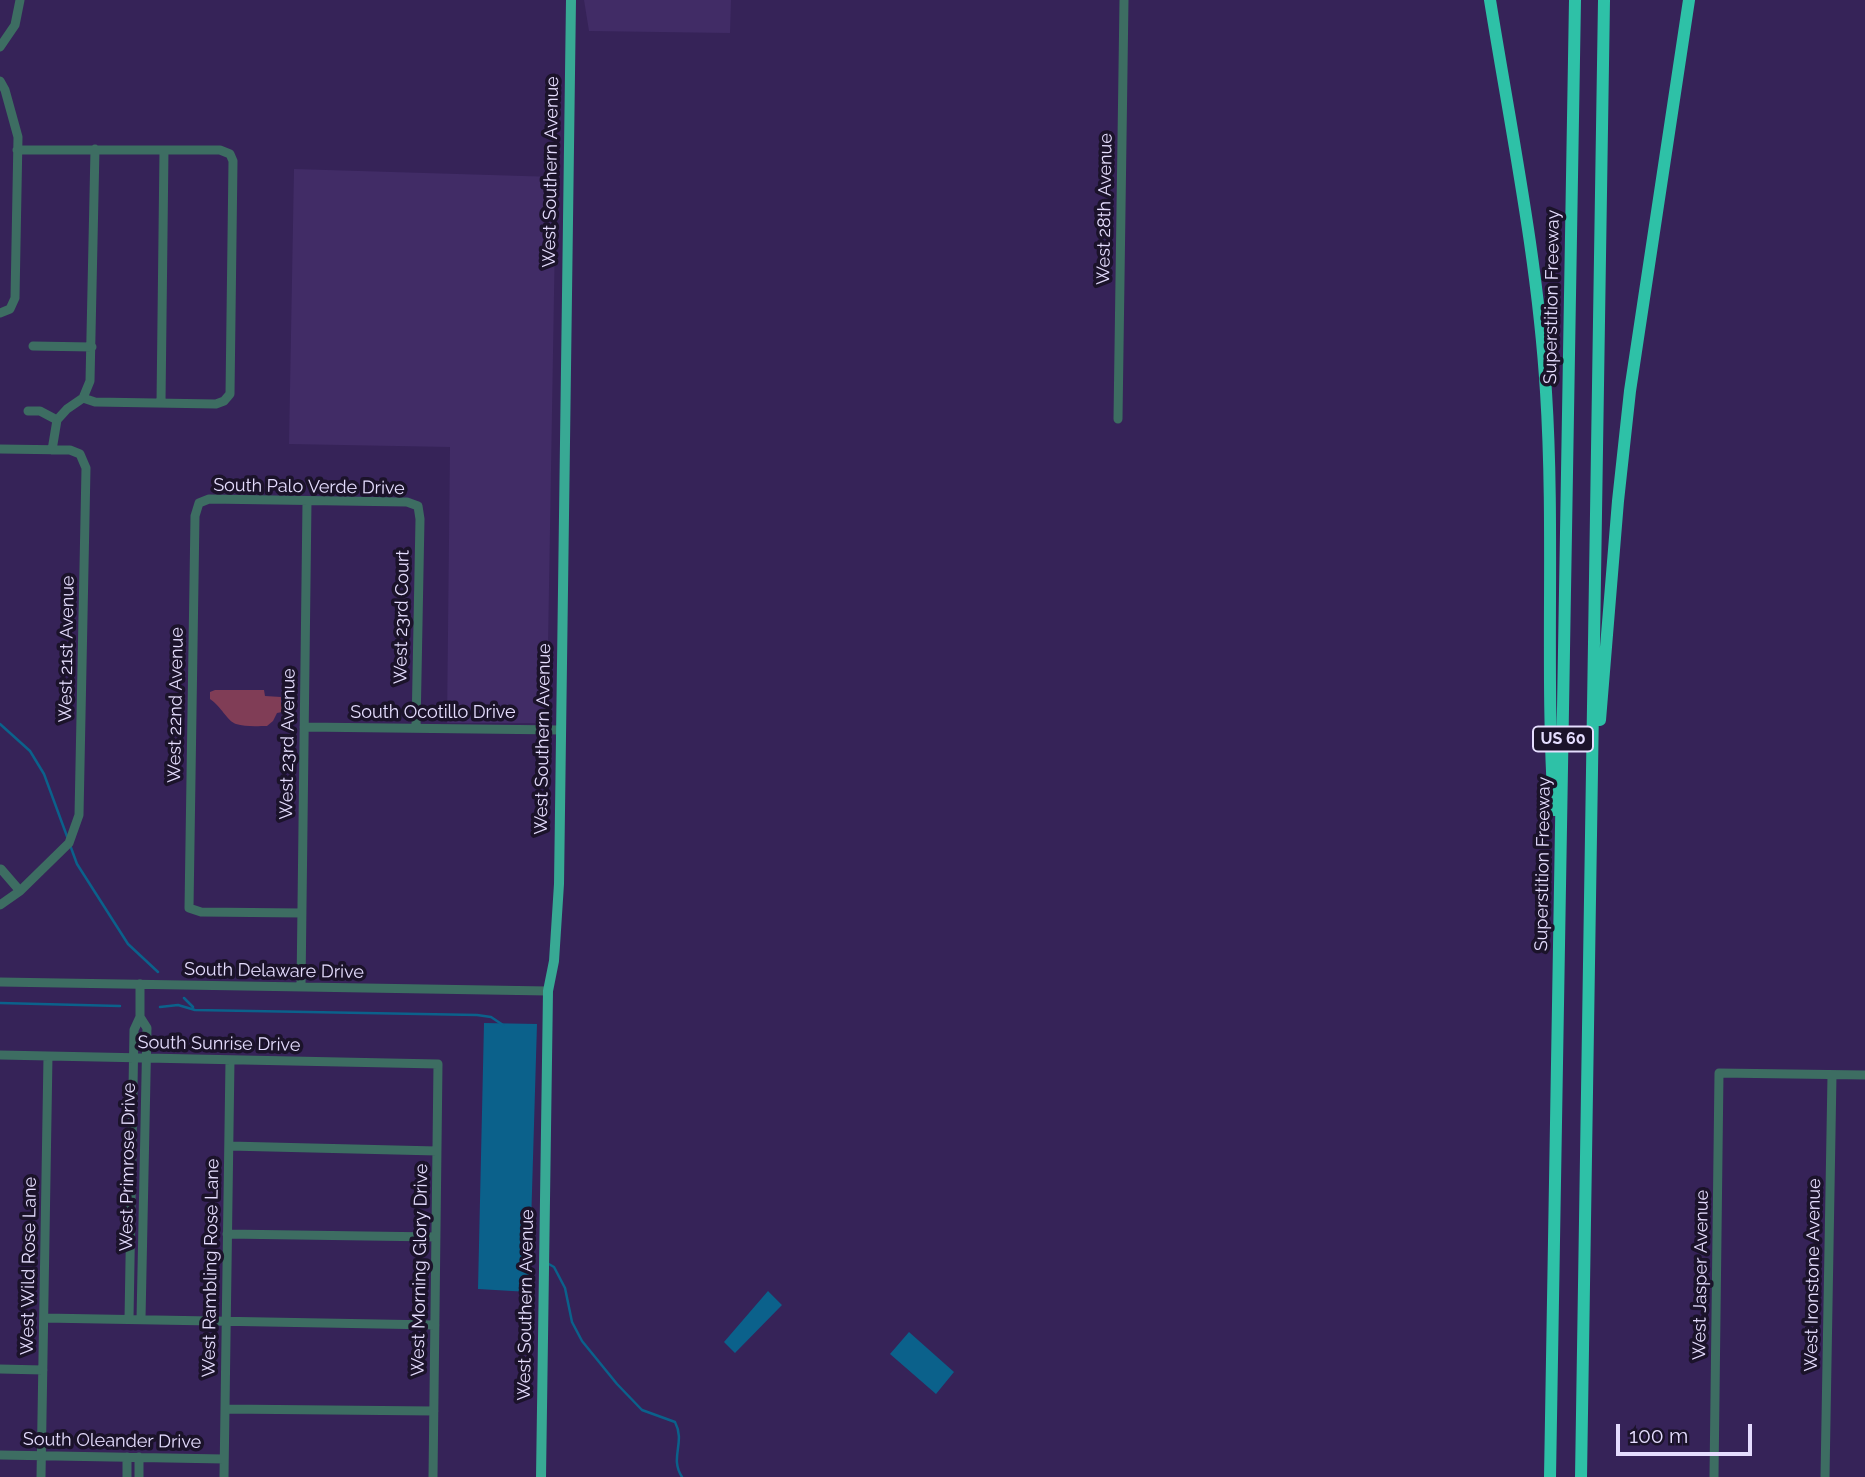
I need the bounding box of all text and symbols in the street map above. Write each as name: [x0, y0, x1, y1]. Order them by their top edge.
street label: West Southern Avenue: [539, 76, 563, 268]
street label: West 28th Avenue: [1093, 133, 1117, 285]
street label: Superstition Freeway: [1540, 210, 1564, 384]
street label: South Palo Verde Drive: [213, 475, 405, 499]
street label: West 23rd Court: [390, 550, 414, 684]
street label: West 21st Avenue: [55, 575, 79, 723]
street label: West 22nd Avenue: [164, 627, 188, 783]
street label: West Southern Avenue: [531, 643, 555, 835]
street label: West 23rd Avenue: [276, 668, 300, 820]
street label: South Ocotillo Drive: [350, 702, 516, 724]
road number: US 60: [1533, 726, 1593, 752]
street label: Superstition Freeway: [1531, 777, 1555, 951]
street label: South Delaware Drive: [184, 959, 364, 983]
street label: South Sunrise Drive: [138, 1032, 300, 1056]
street label: West Primrose Drive: [116, 1082, 140, 1252]
street label: West Rambling Rose Lane: [198, 1158, 224, 1378]
street label: West Morning Glory Drive: [407, 1163, 433, 1377]
street label: West Wild Rose Lane: [17, 1177, 41, 1355]
street label: West Ironstone Avenue: [1801, 1178, 1825, 1372]
street label: West Jasper Avenue: [1689, 1190, 1713, 1360]
street label: West Southern Avenue: [514, 1209, 538, 1401]
scale bar: [1620, 1410, 1756, 1454]
text: 100 m: [1629, 1423, 1688, 1448]
street label: South Oleander Drive: [23, 1429, 201, 1453]

